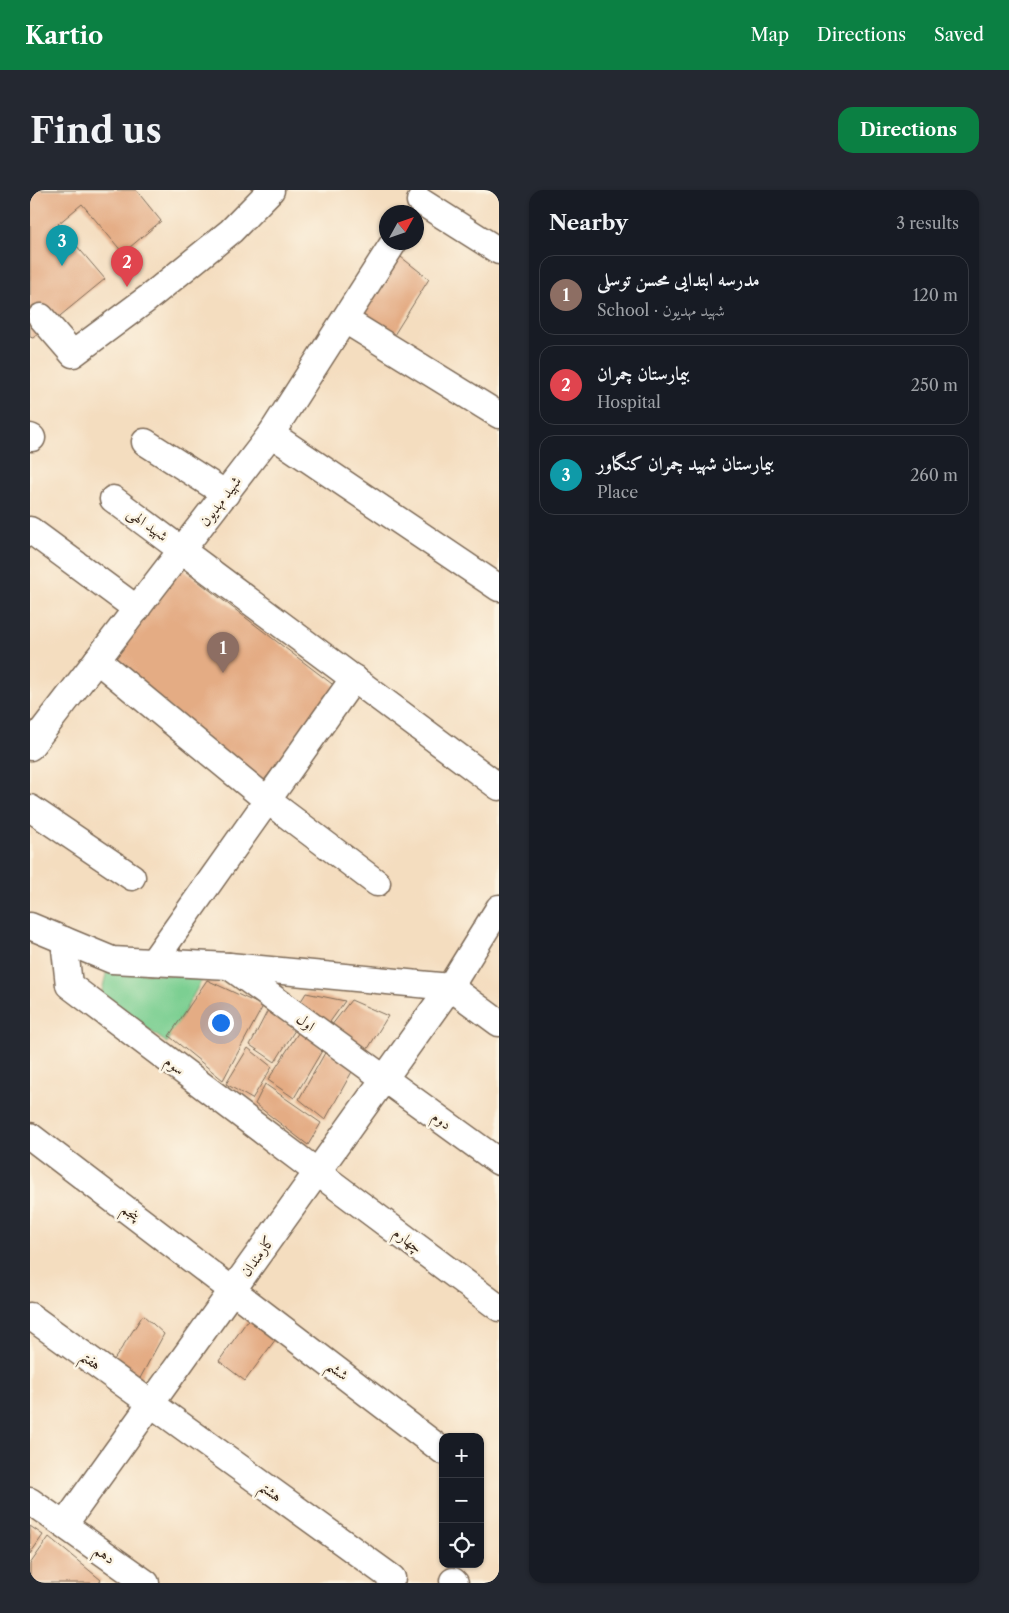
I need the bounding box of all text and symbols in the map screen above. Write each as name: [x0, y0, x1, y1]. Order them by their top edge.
text: Kartio: [25, 21, 103, 50]
text: Map: [750, 24, 789, 46]
text: Directions: [817, 24, 906, 46]
text: Saved: [934, 24, 984, 46]
button: Directions: [838, 107, 979, 153]
text: Find us: [30, 109, 162, 152]
north arrow: [379, 205, 424, 250]
text: Nearby: [549, 210, 628, 235]
text: 3 results: [896, 213, 959, 233]
pin: 3: [46, 225, 78, 266]
pin: 2: [111, 246, 143, 287]
text: مدرسه ابتدایی محسن توسلی: [597, 268, 760, 291]
text: 1: [562, 285, 570, 305]
text: 120 m: [913, 285, 958, 305]
text: School · شهید مهدیون: [597, 300, 725, 320]
text: بیمارستان چمران: [597, 362, 690, 385]
text: 2: [561, 375, 571, 395]
text: 250 m: [911, 375, 958, 395]
text: Hospital: [597, 392, 661, 412]
text: بیمارستان شهید چمران کنگاور: [597, 452, 774, 475]
text: 3: [561, 465, 571, 485]
text: 260 m: [910, 465, 958, 485]
street label: شهید مهدیون: [195, 472, 246, 531]
text: Place: [597, 482, 638, 502]
street label: شهید الهی: [123, 503, 172, 547]
pin: 1: [207, 632, 239, 673]
street label: اول: [293, 1009, 319, 1035]
your location: [208, 1010, 234, 1036]
street label: سوم: [159, 1051, 189, 1082]
street label: دوم: [426, 1107, 455, 1137]
street label: پنجم: [115, 1199, 145, 1230]
street label: چهارم: [387, 1223, 426, 1260]
street label: کارمندان: [236, 1232, 278, 1280]
street label: هفتم: [73, 1346, 105, 1379]
street label: ششم: [320, 1356, 353, 1389]
map controls: [439, 1433, 484, 1568]
button: +: [439, 1433, 484, 1478]
street label: هشتم: [252, 1476, 286, 1511]
button: −: [439, 1478, 484, 1523]
button: locate: [439, 1523, 484, 1568]
street label: دهم: [88, 1540, 119, 1572]

